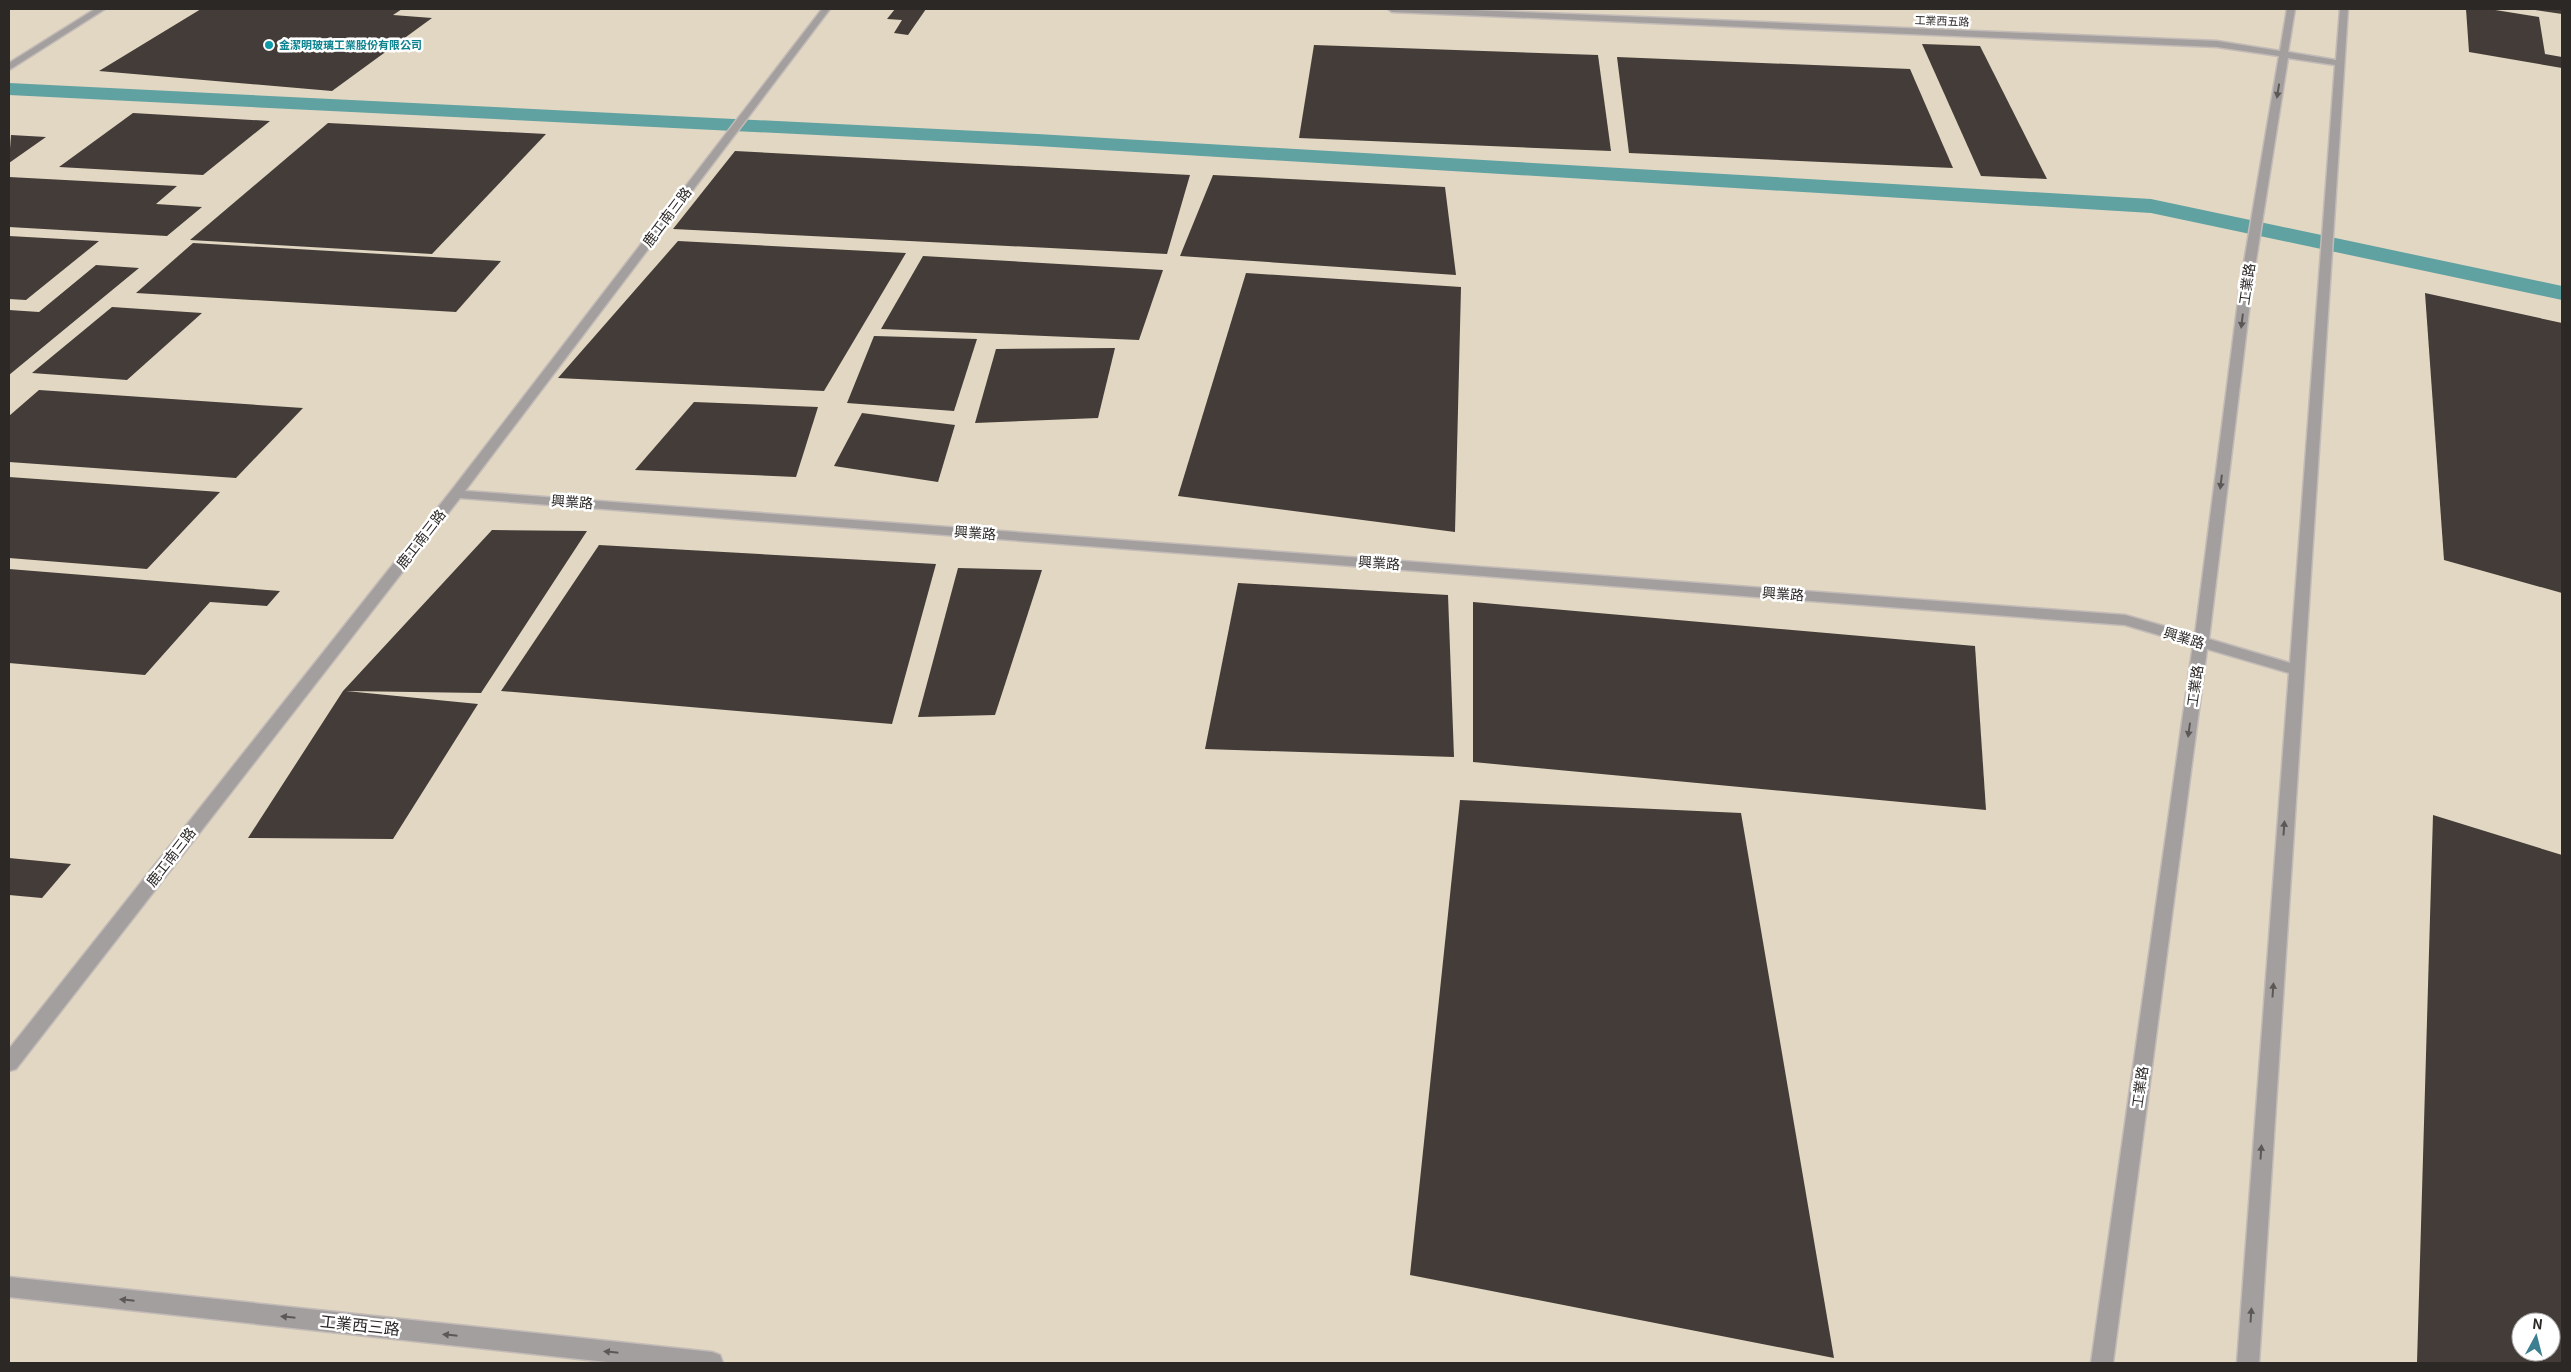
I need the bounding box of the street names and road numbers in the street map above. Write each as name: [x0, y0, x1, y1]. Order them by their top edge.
street label: 工業西五路: [1914, 11, 1970, 29]
street label: 鹿工南三路: [637, 182, 695, 250]
street label: 工業路: [2233, 262, 2259, 306]
street label: 興業路: [550, 490, 594, 512]
street label: 鹿工南三路: [391, 505, 450, 572]
street label: 興業路: [953, 521, 997, 543]
street label: 興業路: [1357, 551, 1401, 573]
street label: 興業路: [1761, 582, 1805, 604]
street label: 興業路: [2161, 621, 2207, 653]
street label: 工業路: [2181, 664, 2207, 708]
street label: 鹿工南三路: [141, 823, 200, 890]
street label: 工業路: [2126, 1065, 2152, 1109]
street label: 工業西三路: [319, 1308, 401, 1340]

